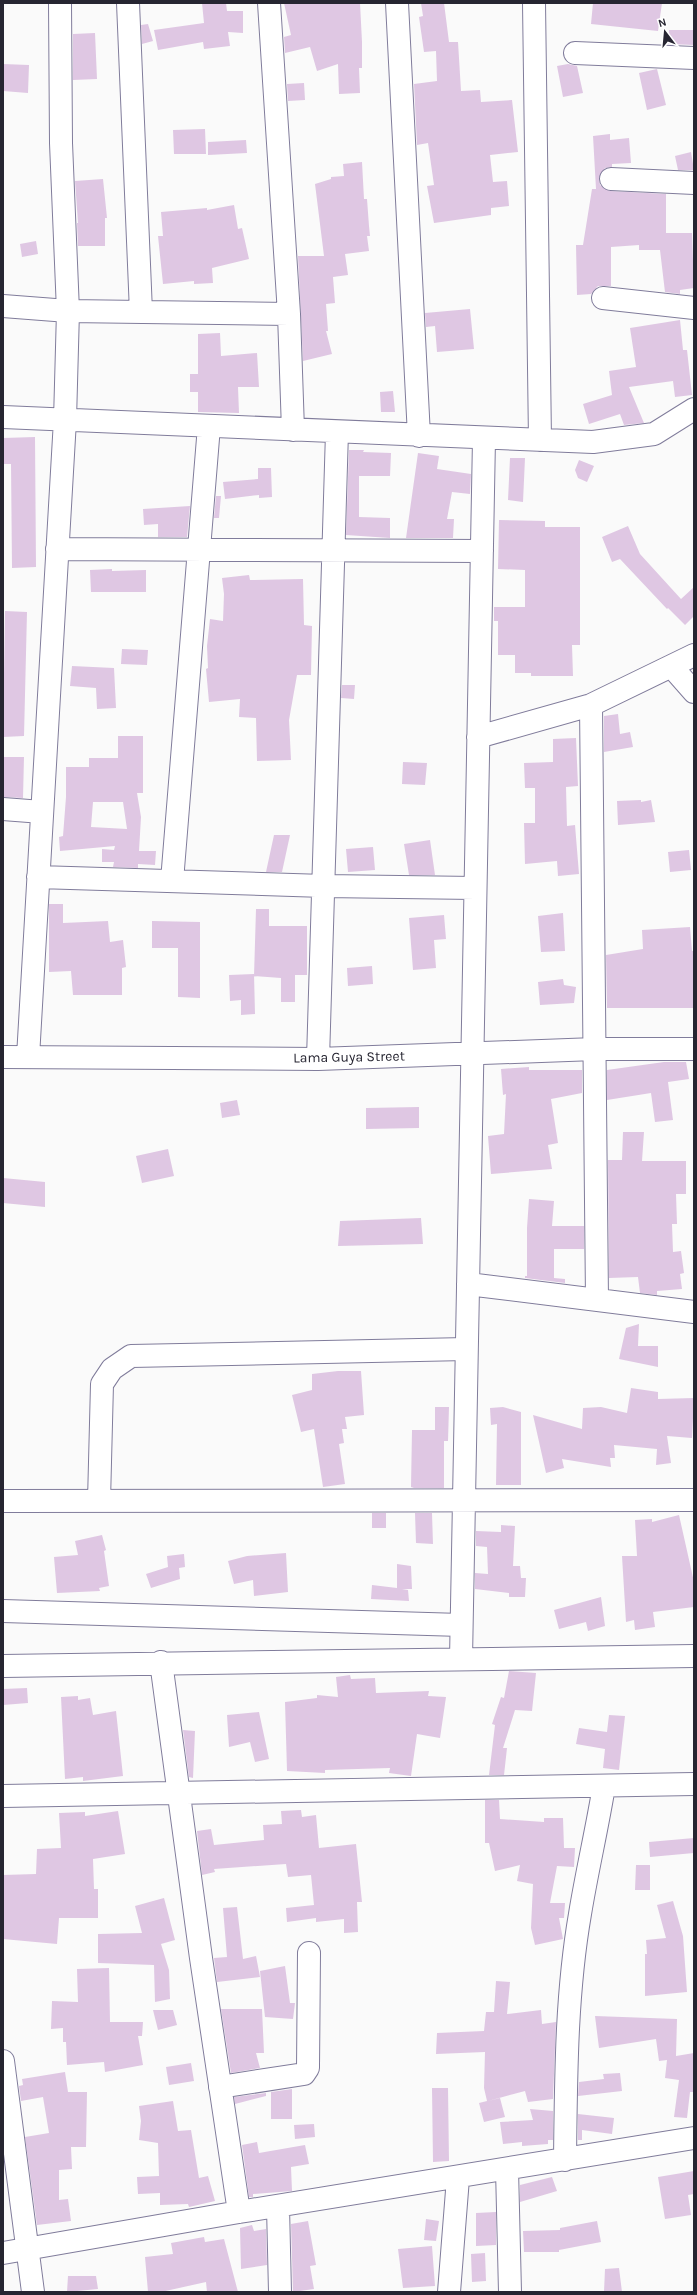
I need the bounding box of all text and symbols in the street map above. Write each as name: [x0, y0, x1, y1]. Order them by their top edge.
north arrow: [645, 12, 685, 52]
text: N: [657, 16, 668, 30]
street label: Lama Guya Street: [293, 1048, 405, 1066]

